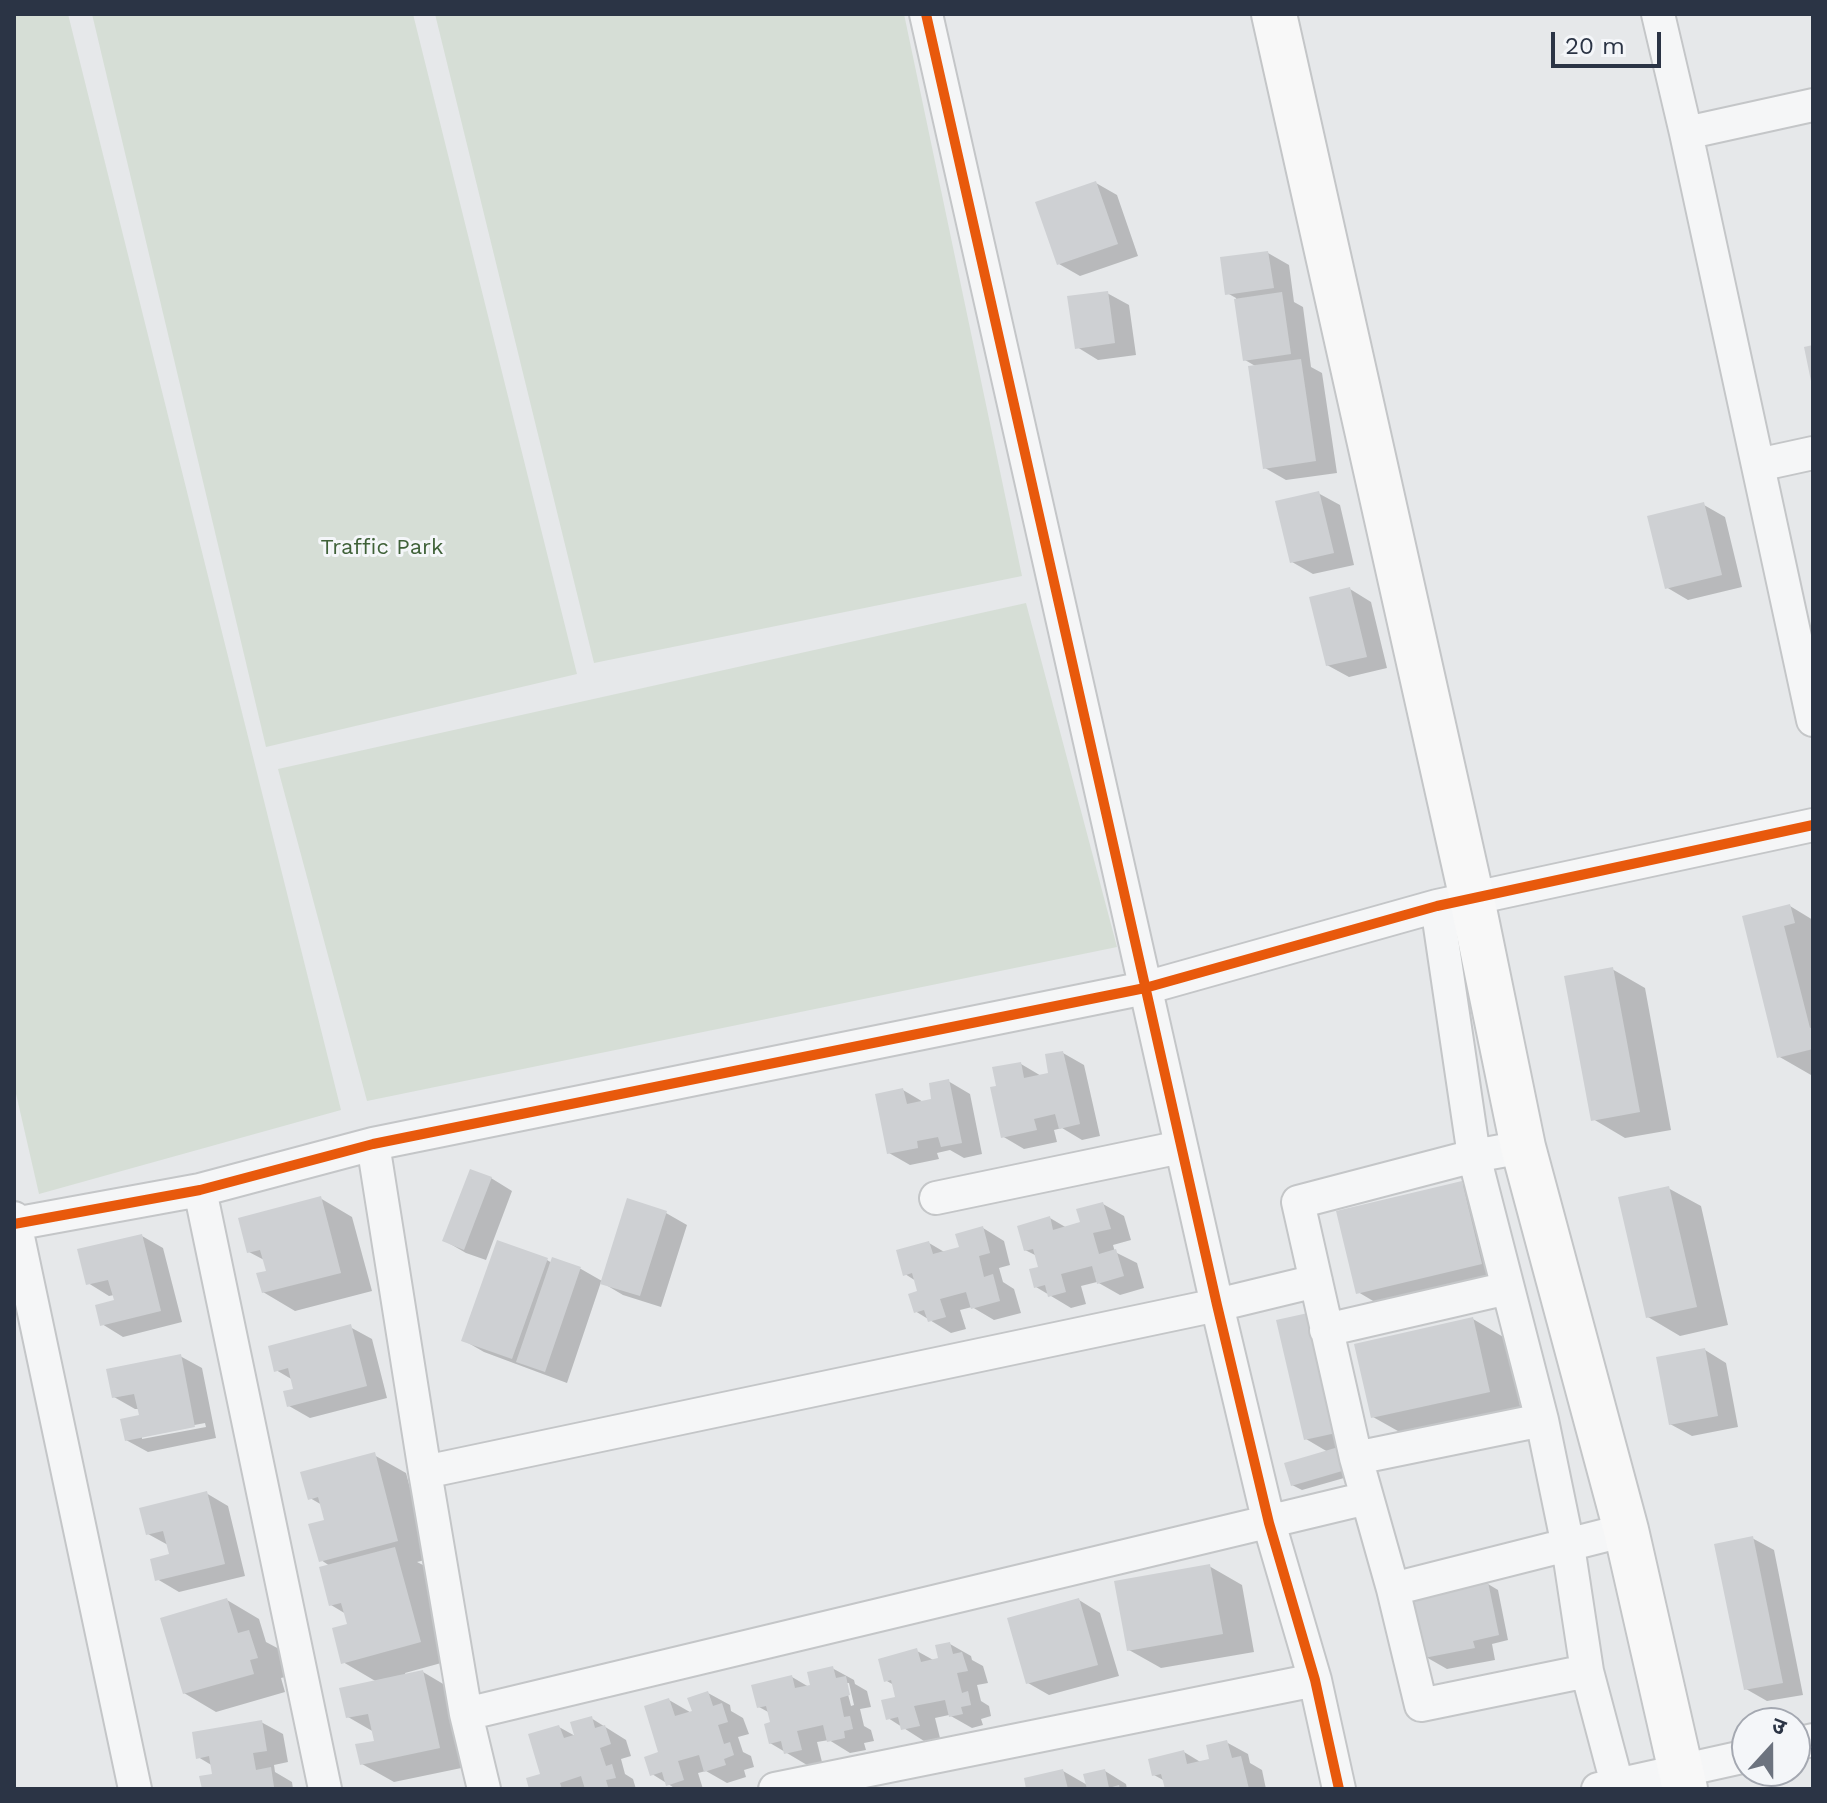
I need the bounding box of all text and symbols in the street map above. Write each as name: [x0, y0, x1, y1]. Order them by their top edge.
scale bar: [1555, 16, 1665, 66]
text: 20 m: [1565, 32, 1625, 60]
park label: Traffic Park: [320, 535, 444, 561]
north arrow: [1731, 1707, 1811, 1787]
text: उ: [1769, 1712, 1790, 1740]

